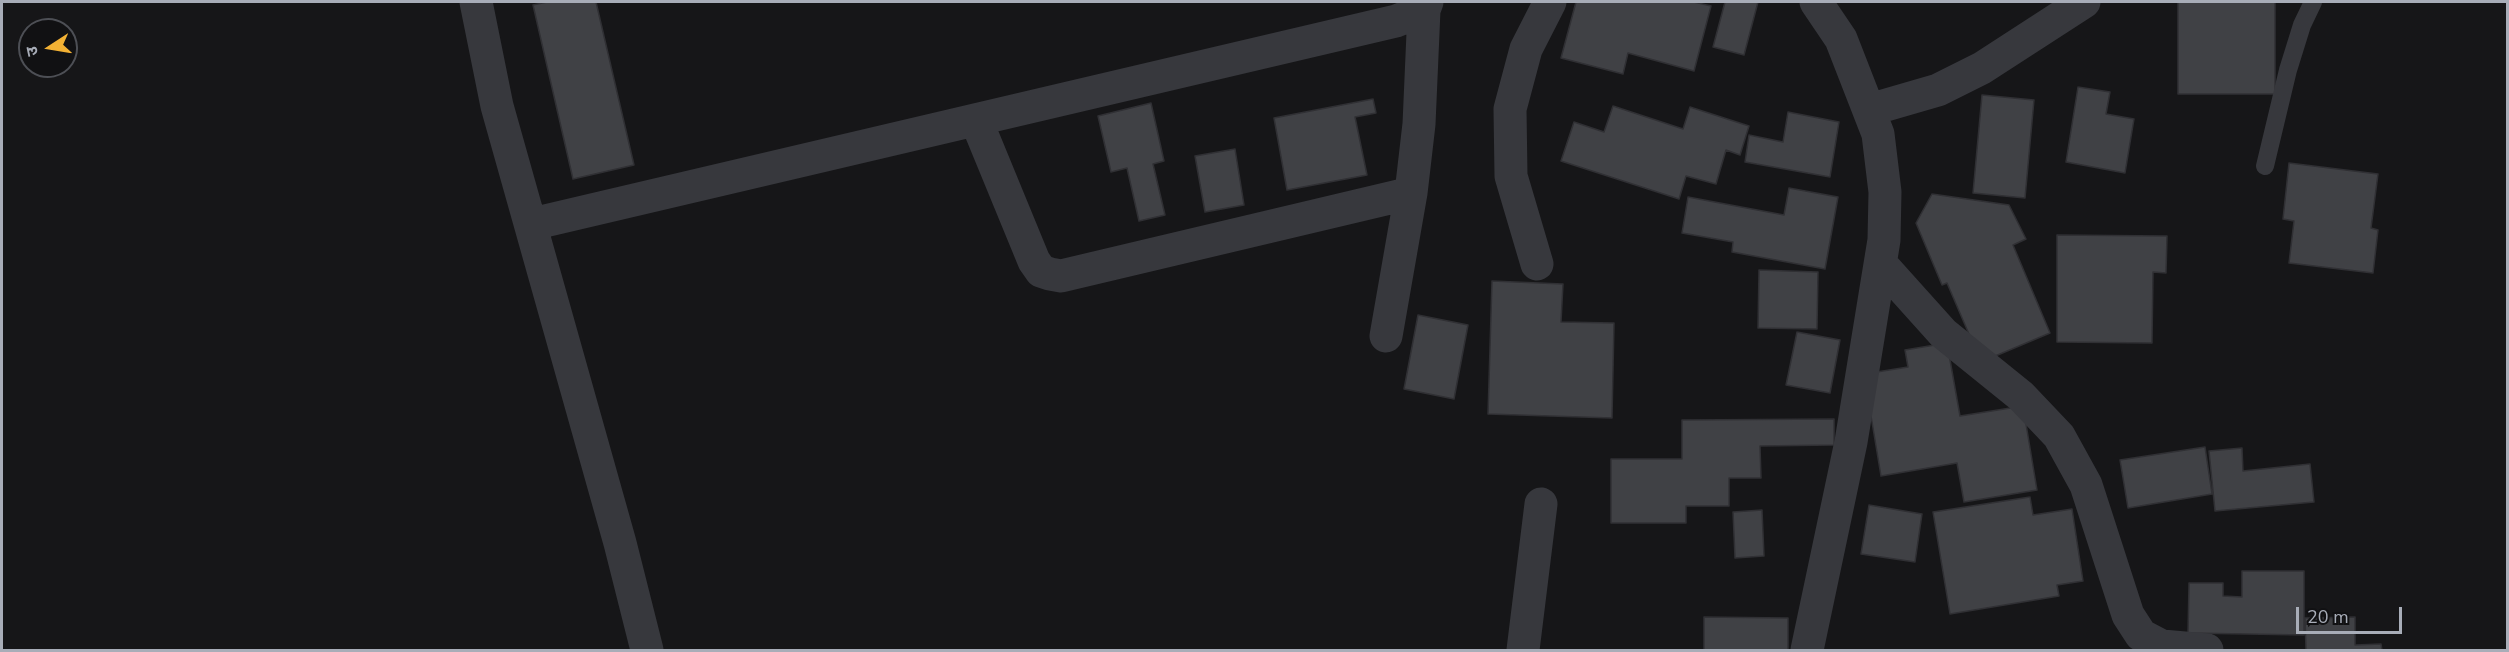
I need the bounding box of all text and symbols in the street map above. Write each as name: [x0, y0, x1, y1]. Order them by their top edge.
north arrow: [18, 18, 78, 78]
text: उ: [21, 44, 44, 58]
scale bar: [2299, 595, 2406, 633]
text: 20 m: [2307, 605, 2349, 629]

